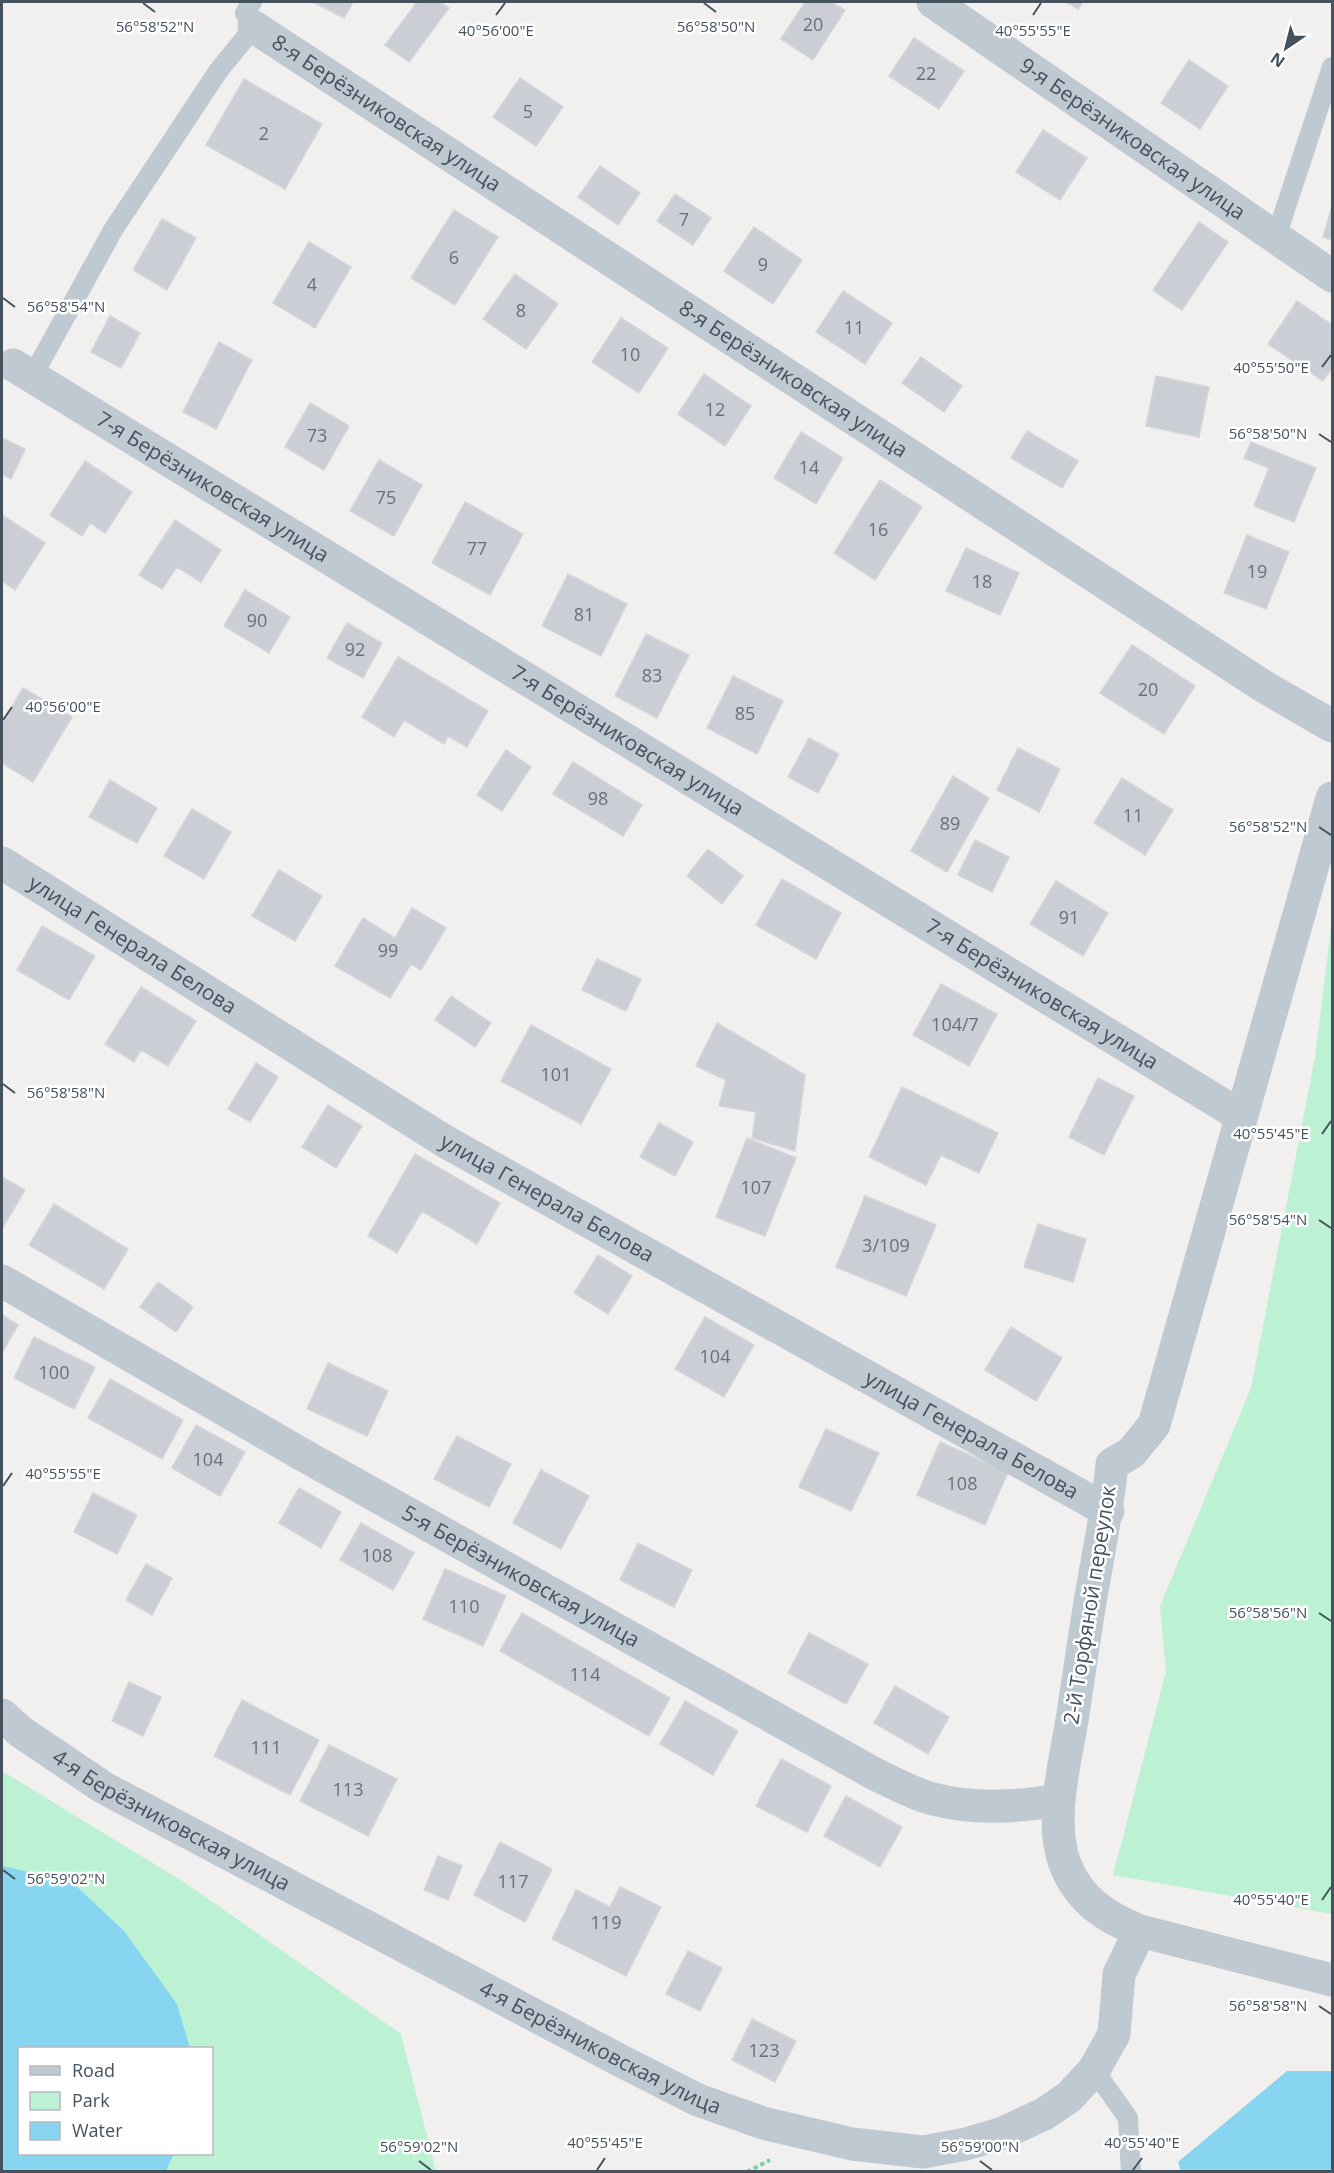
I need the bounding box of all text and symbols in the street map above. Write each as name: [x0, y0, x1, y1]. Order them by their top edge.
house number: 20: [803, 12, 823, 36]
text: 56°58'52"N: [116, 16, 194, 36]
text: 56°58'50"N: [677, 16, 755, 36]
north arrow: [1256, 18, 1316, 78]
text: 40°56'00"E: [458, 20, 534, 40]
text: 40°55'55"E: [995, 20, 1071, 40]
street label: 8-я Берёзниковская улица: [267, 28, 507, 198]
text: N: [1266, 48, 1289, 73]
street label: 9-я Берёзниковская улица: [1015, 51, 1251, 226]
house number: 22: [916, 61, 936, 85]
house number: 5: [523, 99, 533, 123]
house number: 2: [259, 121, 269, 145]
house number: 7: [679, 207, 689, 231]
house number: 6: [449, 245, 459, 269]
house number: 9: [758, 252, 768, 276]
house number: 4: [307, 272, 317, 296]
street label: 8-я Берёзниковская улица: [674, 293, 914, 463]
text: 56°58'54"N: [27, 296, 105, 316]
house number: 8: [516, 298, 526, 322]
house number: 11: [844, 315, 864, 339]
house number: 10: [620, 342, 640, 366]
text: 40°55'50"E: [1233, 357, 1309, 377]
house number: 12: [705, 397, 725, 421]
street label: 7-я Берёзниковская улица: [92, 404, 335, 568]
house number: 73: [307, 423, 327, 447]
text: 56°58'50"N: [1229, 423, 1307, 443]
house number: 14: [799, 455, 819, 479]
house number: 75: [376, 485, 396, 509]
house number: 16: [868, 517, 888, 541]
house number: 77: [467, 536, 487, 560]
house number: 19: [1247, 559, 1267, 583]
house number: 18: [972, 569, 992, 593]
house number: 81: [574, 602, 594, 626]
house number: 90: [247, 608, 267, 632]
house number: 92: [345, 637, 365, 661]
street label: 7-я Берёзниковская улица: [506, 658, 749, 822]
house number: 83: [642, 663, 662, 687]
house number: 20: [1138, 677, 1158, 701]
text: 40°56'00"E: [25, 696, 101, 716]
house number: 85: [735, 701, 755, 725]
house number: 98: [588, 786, 608, 810]
house number: 11: [1123, 803, 1143, 827]
house number: 89: [940, 811, 960, 835]
text: 56°58'52"N: [1229, 816, 1307, 836]
street label: улица Генерала Белова: [24, 868, 242, 1020]
house number: 91: [1059, 905, 1079, 929]
street label: 7-я Берёзниковская улица: [921, 911, 1164, 1075]
house number: 99: [378, 938, 398, 962]
house number: 104/7: [931, 1012, 979, 1036]
house number: 101: [541, 1062, 571, 1086]
text: 56°58'58"N: [27, 1082, 105, 1102]
text: 40°55'45"E: [1233, 1123, 1309, 1143]
street label: улица Генерала Белова: [435, 1127, 659, 1268]
house number: 107: [741, 1175, 771, 1199]
text: 56°58'54"N: [1229, 1209, 1307, 1229]
house number: 3/109: [862, 1233, 910, 1257]
house number: 104: [700, 1344, 730, 1368]
house number: 100: [39, 1360, 69, 1384]
street label: улица Генерала Белова: [860, 1363, 1084, 1505]
house number: 104: [193, 1447, 223, 1471]
text: 40°55'55"E: [25, 1463, 101, 1483]
house number: 108: [947, 1471, 977, 1495]
street label: 2-й Торфяной переулок: [1056, 1483, 1122, 1726]
street label: 5-я Берёзниковская улица: [397, 1498, 645, 1653]
house number: 108: [362, 1543, 392, 1567]
house number: 110: [449, 1594, 479, 1618]
text: 56°58'56"N: [1229, 1602, 1307, 1622]
house number: 114: [570, 1662, 600, 1686]
house number: 111: [251, 1735, 281, 1759]
street label: 4-я Берёзниковская улица: [47, 1742, 295, 1897]
house number: 113: [333, 1777, 363, 1801]
text: 56°59'02"N: [27, 1868, 105, 1888]
house number: 117: [498, 1869, 528, 1893]
text: 40°55'40"E: [1233, 1889, 1309, 1909]
house number: 119: [591, 1910, 621, 1934]
street label: 4-я Берёзниковская улица: [475, 1974, 725, 2120]
text: 56°58'58"N: [1229, 1995, 1307, 2015]
house number: 123: [749, 2038, 779, 2062]
legend: [18, 2047, 213, 2155]
text: Road: [72, 2058, 115, 2082]
text: Park: [72, 2088, 110, 2112]
text: Water: [72, 2118, 123, 2142]
text: 40°55'45"E: [567, 2132, 643, 2152]
text: 40°55'40"E: [1104, 2132, 1180, 2152]
text: 56°59'02"N: [380, 2136, 458, 2156]
text: 56°59'00"N: [941, 2136, 1019, 2156]

